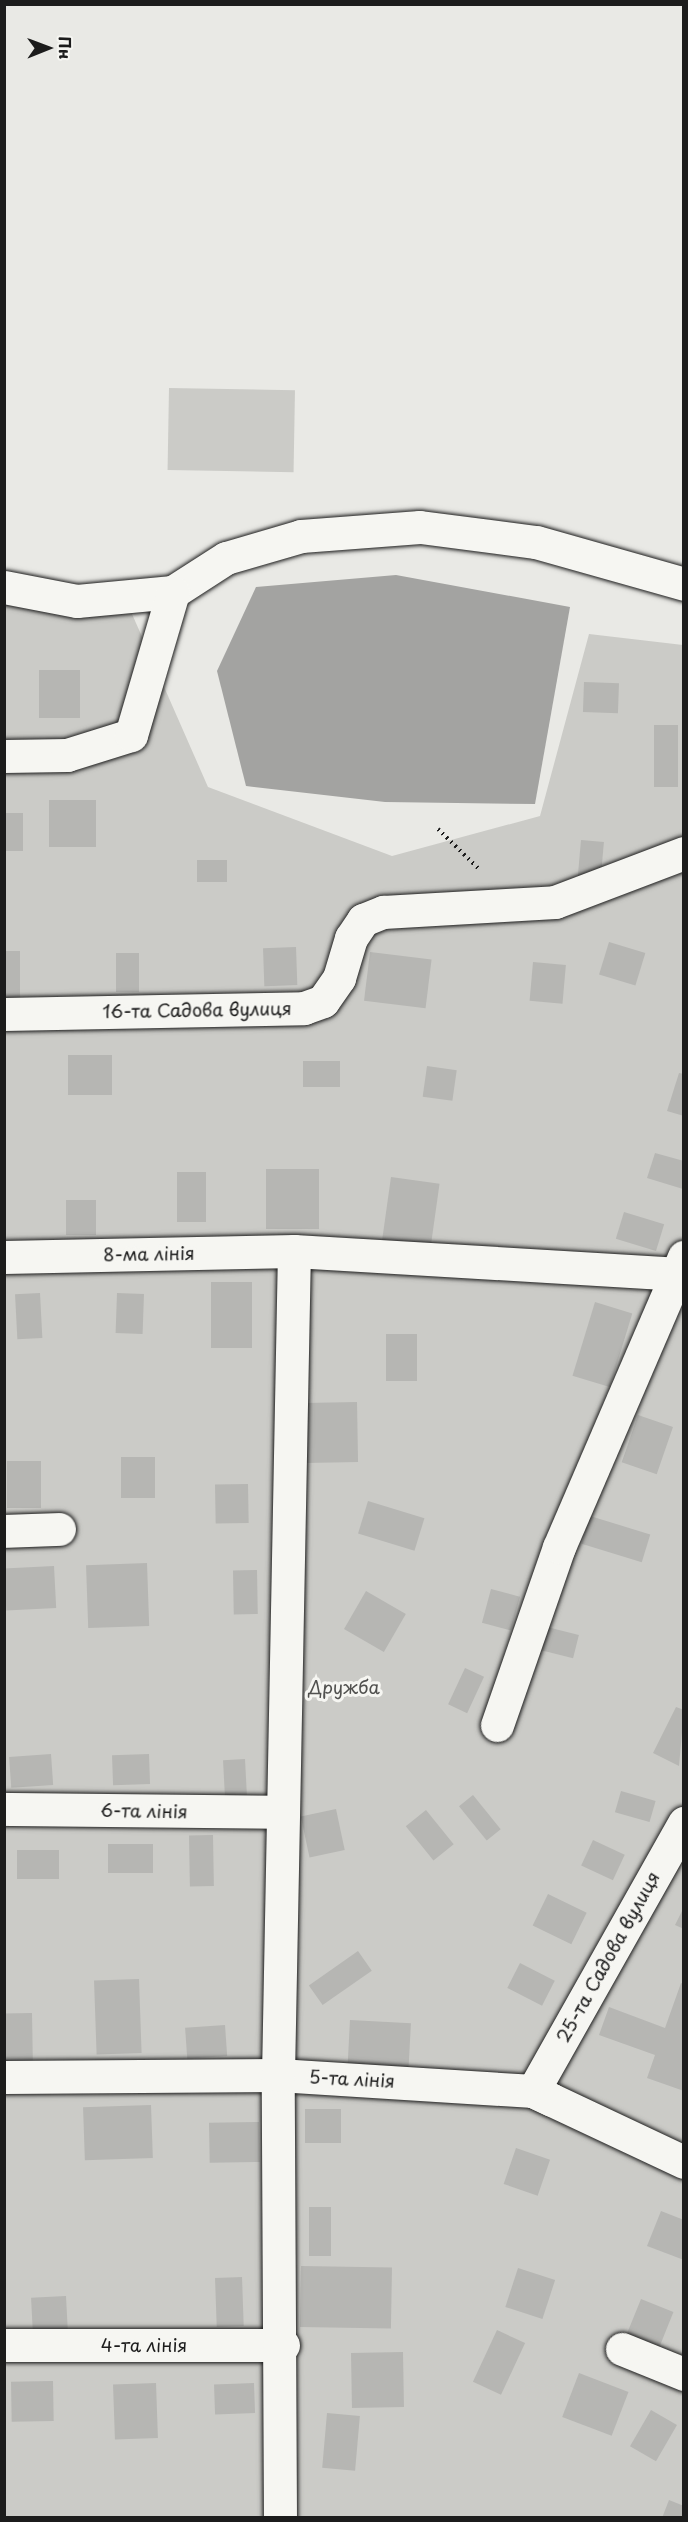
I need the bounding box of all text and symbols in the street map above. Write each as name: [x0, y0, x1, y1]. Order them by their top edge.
north arrow: [18, 18, 78, 78]
text: Пн: [54, 36, 78, 59]
street label: 16-та Садова вулиця: [102, 998, 292, 1022]
street label: 8-ма лінія: [103, 1242, 195, 1266]
park label: Дружба: [308, 1676, 380, 1698]
street label: 6-та лінія: [100, 1799, 188, 1823]
street label: 25-та Садова вулиця: [552, 1868, 664, 2046]
street label: 5-та лінія: [309, 2066, 395, 2092]
street label: 4-та лінія: [101, 2334, 187, 2356]

